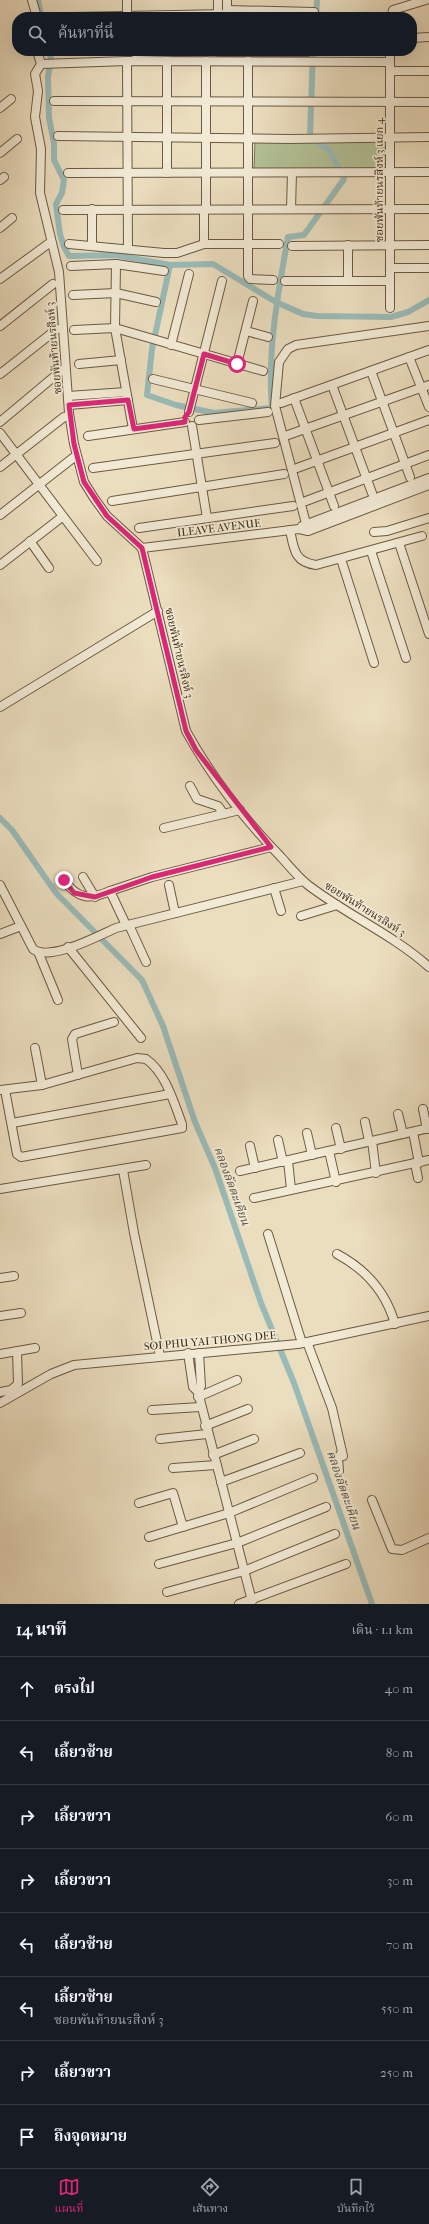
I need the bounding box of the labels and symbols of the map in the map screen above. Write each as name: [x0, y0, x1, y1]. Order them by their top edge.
street label: ซอยพันท้ายนรสิงห์ 3 แยก 4: [373, 117, 386, 242]
street label: ซอยพันท้ายนรสิงห์ 3: [43, 301, 65, 395]
route start: [228, 355, 246, 373]
street label: ILEAVE AVENUE: [176, 516, 262, 540]
street label: ซอยพันท้ายนรสิงห์ 3: [162, 606, 196, 700]
route end: [55, 871, 73, 889]
street label: ซอยพันท้ายนรสิงห์ 3: [322, 879, 408, 939]
water label: คลองลัดตะเคียน: [211, 1145, 253, 1227]
street label: SOI PHU YAI THONG DEE: [143, 1329, 277, 1353]
water label: คลองลัดตะเคียน: [324, 1449, 364, 1532]

